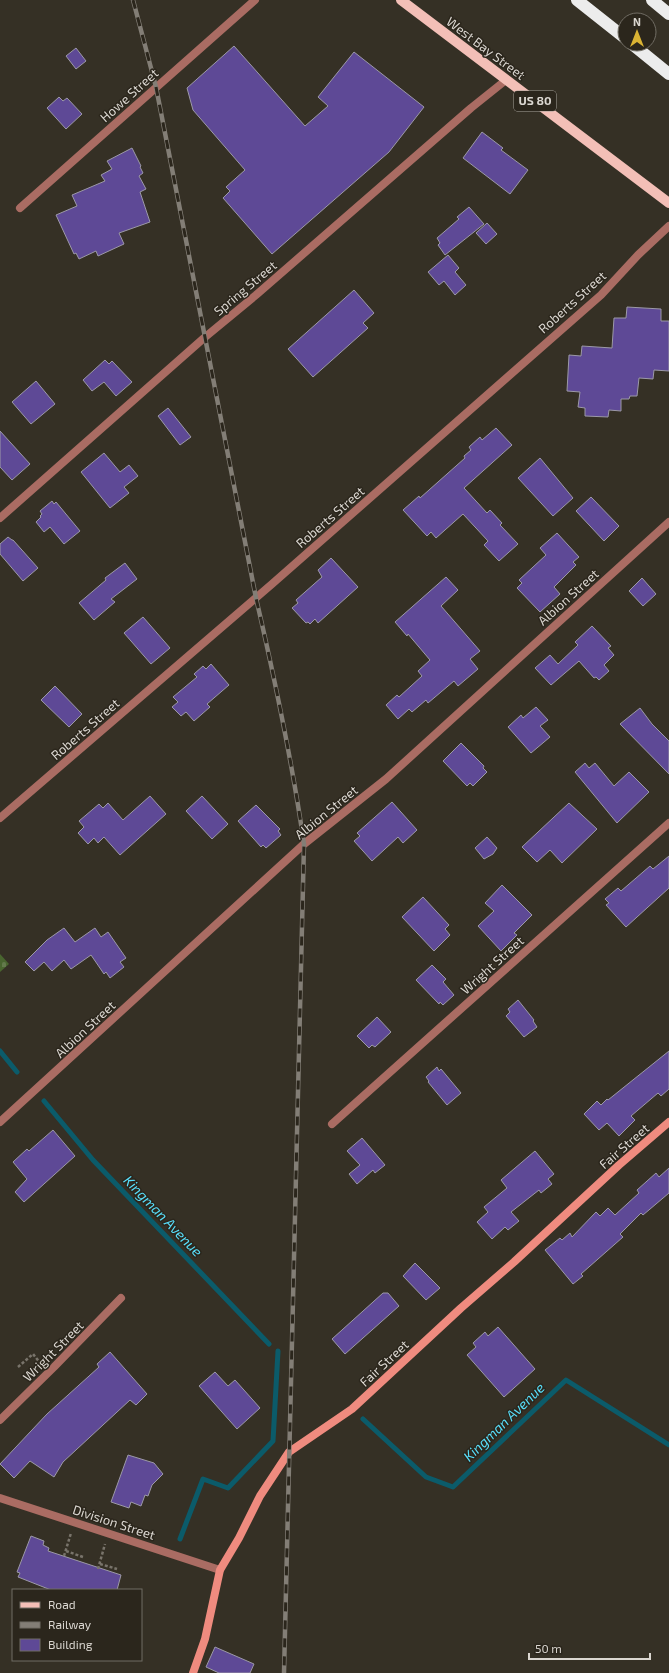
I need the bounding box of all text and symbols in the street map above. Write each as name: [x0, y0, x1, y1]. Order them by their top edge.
north arrow: [617, 12, 657, 52]
street label: West Bay Street: [444, 13, 529, 83]
text: N: [633, 15, 641, 28]
street label: Howe Street: [97, 65, 161, 125]
road number: US 80: [514, 91, 556, 111]
street label: Spring Street: [210, 257, 280, 319]
street label: Roberts Street: [535, 267, 609, 337]
street label: Roberts Street: [292, 483, 368, 551]
street label: Albion Street: [534, 565, 602, 629]
street label: Roberts Street: [47, 695, 123, 763]
street label: Albion Street: [291, 782, 361, 842]
street label: Wright Street: [457, 932, 527, 998]
street label: Albion Street: [52, 997, 118, 1061]
street label: Fair Street: [596, 1120, 652, 1172]
water label: Kingman Avenue: [120, 1172, 207, 1260]
street label: Wright Street: [19, 1317, 87, 1385]
street label: Fair Street: [356, 1336, 412, 1390]
water label: Kingman Avenue: [460, 1378, 548, 1465]
street label: Division Street: [71, 1501, 157, 1543]
legend: [12, 1589, 142, 1661]
text: Road: [48, 1597, 76, 1611]
text: Railway: [48, 1617, 92, 1631]
scale bar: [529, 1635, 650, 1661]
text: Building: [48, 1637, 93, 1651]
text: 50 m: [535, 1641, 562, 1655]

